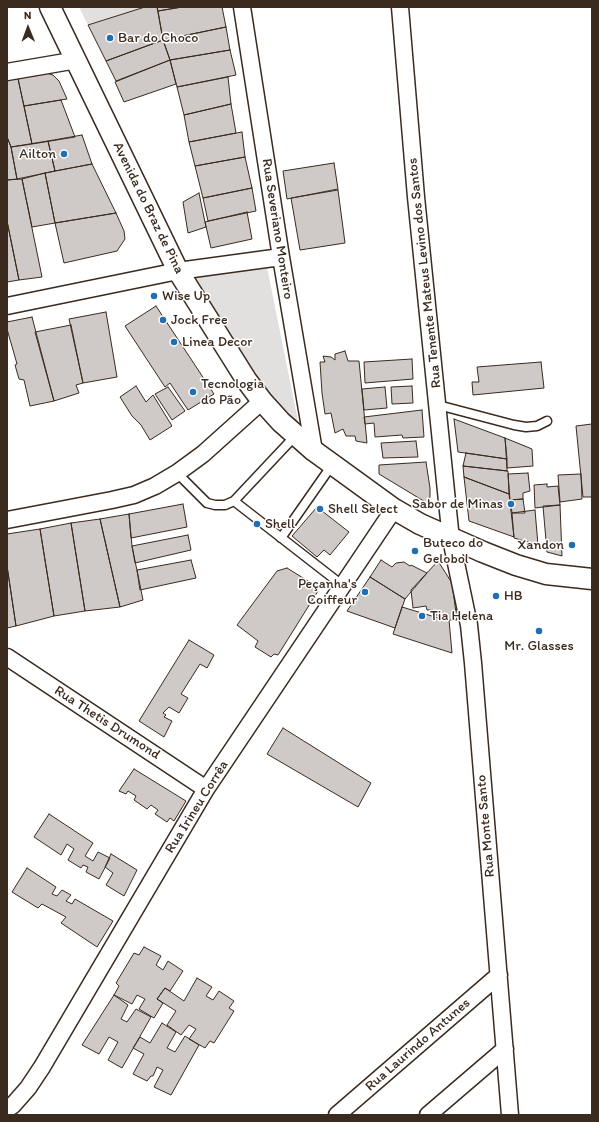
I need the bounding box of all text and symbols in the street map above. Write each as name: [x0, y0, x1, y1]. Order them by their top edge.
north arrow: [8, 8, 48, 48]
text: N: [24, 9, 32, 22]
place label: Bar do Choco: [118, 30, 198, 46]
marker: Bar do Choco: [105, 33, 115, 43]
street label: Avenida do Braz de Pina: [109, 139, 187, 277]
place label: Ailton: [19, 146, 56, 162]
marker: Ailton: [59, 149, 69, 159]
street label: Rua Severiano Monteiro: [258, 157, 296, 301]
street label: Rua Tenente Mateus Levino dos Santos: [405, 157, 445, 389]
place label: Wise Up: [162, 288, 210, 304]
marker: Wise Up: [149, 291, 159, 301]
place label: Jock Free: [171, 312, 228, 328]
marker: Jock Free: [158, 315, 168, 325]
place label: Linea Decor: [182, 334, 253, 350]
marker: Linea Decor: [169, 337, 179, 347]
place label: Tecnologia do Pão: [201, 376, 264, 408]
marker: Tecnologia do Pão: [188, 387, 198, 397]
place label: Sabor de Minas: [412, 496, 503, 512]
marker: Sabor de Minas: [506, 499, 516, 509]
place label: Shell Select: [328, 501, 398, 517]
marker: Shell Select: [315, 504, 325, 514]
place label: Shell: [265, 516, 295, 532]
marker: Shell: [252, 519, 262, 529]
place label: Buteco do Gelobol: [423, 535, 483, 568]
place label: Xandon: [517, 537, 564, 553]
marker: Xandon: [567, 540, 577, 550]
marker: Buteco do Gelobol: [410, 546, 420, 556]
place label: Peçanha's Coiffeur: [298, 576, 357, 608]
marker: Peçanha's Coiffeur: [360, 587, 370, 597]
place label: HB: [504, 588, 523, 604]
marker: HB: [491, 591, 501, 601]
place label: Tia Helena: [430, 608, 493, 624]
marker: Tia Helena: [417, 611, 427, 621]
marker: Mr. Glasses: [534, 626, 544, 636]
place label: Mr. Glasses: [504, 638, 574, 654]
street label: Rua Thetis Drumond: [51, 682, 163, 764]
street label: Rua Irineu Corrêa: [162, 758, 232, 856]
street label: Rua Monte Santo: [473, 774, 499, 878]
street label: Rua Laurindo Antunes: [362, 995, 474, 1095]

